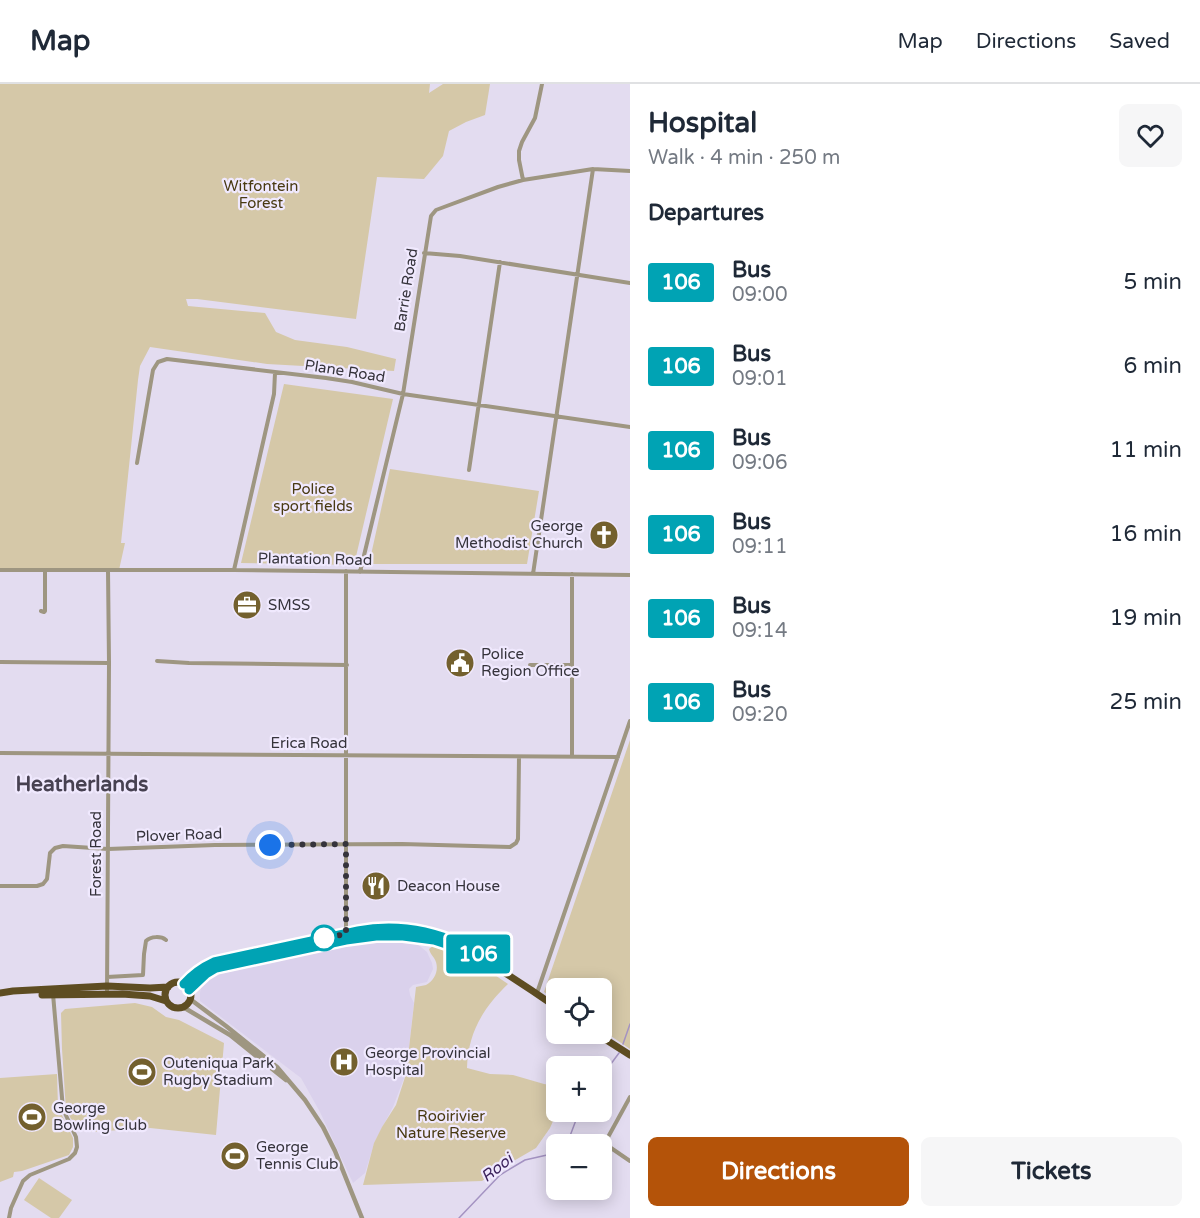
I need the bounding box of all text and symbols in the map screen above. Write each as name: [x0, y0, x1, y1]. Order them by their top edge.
text: Map: [30, 24, 90, 58]
text: Map: [897, 29, 943, 54]
text: Directions: [976, 29, 1076, 54]
text: Saved: [1109, 29, 1170, 54]
button: heart: [1119, 104, 1182, 167]
text: Hospital: [648, 106, 757, 140]
text: Walk · 4 min · 250 m: [648, 146, 840, 170]
park label: Witfontein Forest: [224, 177, 298, 212]
text: Departures: [648, 200, 764, 226]
street label: Barrie Road: [391, 247, 421, 333]
text: Bus: [732, 257, 771, 283]
text: 5 min: [1123, 269, 1182, 295]
text: 106: [661, 270, 701, 295]
text: 09:00: [732, 283, 787, 307]
text: Bus: [732, 341, 771, 367]
text: 6 min: [1123, 353, 1182, 379]
text: 106: [661, 354, 701, 379]
street label: Plane Road: [303, 356, 387, 386]
text: 09:01: [732, 367, 787, 391]
text: Bus: [732, 425, 771, 451]
text: 11 min: [1110, 437, 1182, 463]
text: 106: [661, 438, 701, 463]
text: 09:06: [732, 451, 787, 475]
park label: Police sport fields: [273, 480, 353, 515]
text: Bus: [732, 509, 771, 535]
place label: George Methodist Church: [455, 517, 583, 552]
church icon: George Methodist Church: [588, 519, 620, 551]
text: 16 min: [1110, 521, 1182, 547]
text: 106: [661, 522, 701, 547]
text: 09:11: [732, 535, 787, 559]
street label: Plantation Road: [258, 549, 372, 569]
office icon: SMSS: [231, 589, 263, 621]
text: Bus: [732, 593, 771, 619]
place label: SMSS: [268, 596, 310, 614]
text: 19 min: [1110, 605, 1182, 631]
text: 106: [661, 606, 701, 631]
text: 09:14: [732, 619, 787, 643]
place label: Police Region Office: [481, 645, 580, 680]
public building icon: Police Region Office: [444, 647, 476, 679]
text: Bus: [732, 677, 771, 703]
text: 25 min: [1110, 689, 1182, 715]
text: 106: [661, 690, 701, 715]
text: 09:20: [732, 703, 787, 727]
street label: Erica Road: [271, 734, 347, 752]
district label: Heatherlands: [16, 772, 148, 797]
street label: Forest Road: [87, 811, 105, 897]
street label: Plover Road: [136, 824, 222, 846]
your location: [255, 830, 285, 860]
restaurant icon: Deacon House: [360, 870, 392, 902]
place label: Deacon House: [397, 877, 500, 895]
unlabelled marker: [311, 925, 337, 951]
line badge: 106: [444, 934, 512, 974]
text: 106: [458, 942, 498, 967]
map controls: [546, 978, 612, 1200]
button: locate: [546, 978, 612, 1044]
place label: George Provincial Hospital: [365, 1044, 491, 1079]
hospital icon: George Provincial Hospital: [328, 1046, 360, 1078]
place label: Outeniqua Park Rugby Stadium: [163, 1054, 274, 1089]
sports icon: Outeniqua Park Rugby Stadium: [126, 1056, 158, 1088]
button: +: [546, 1056, 612, 1122]
place label: George Bowling Club: [53, 1099, 147, 1134]
sports icon: George Bowling Club: [16, 1101, 48, 1133]
park label: Rooirivier Nature Reserve: [396, 1107, 506, 1142]
button: −: [546, 1134, 612, 1200]
button: Directions: [648, 1137, 909, 1206]
button: Tickets: [921, 1137, 1182, 1206]
place label: George Tennis Club: [256, 1138, 339, 1173]
sports icon: George Tennis Club: [219, 1140, 251, 1172]
water label: Rooi: [477, 1148, 518, 1187]

